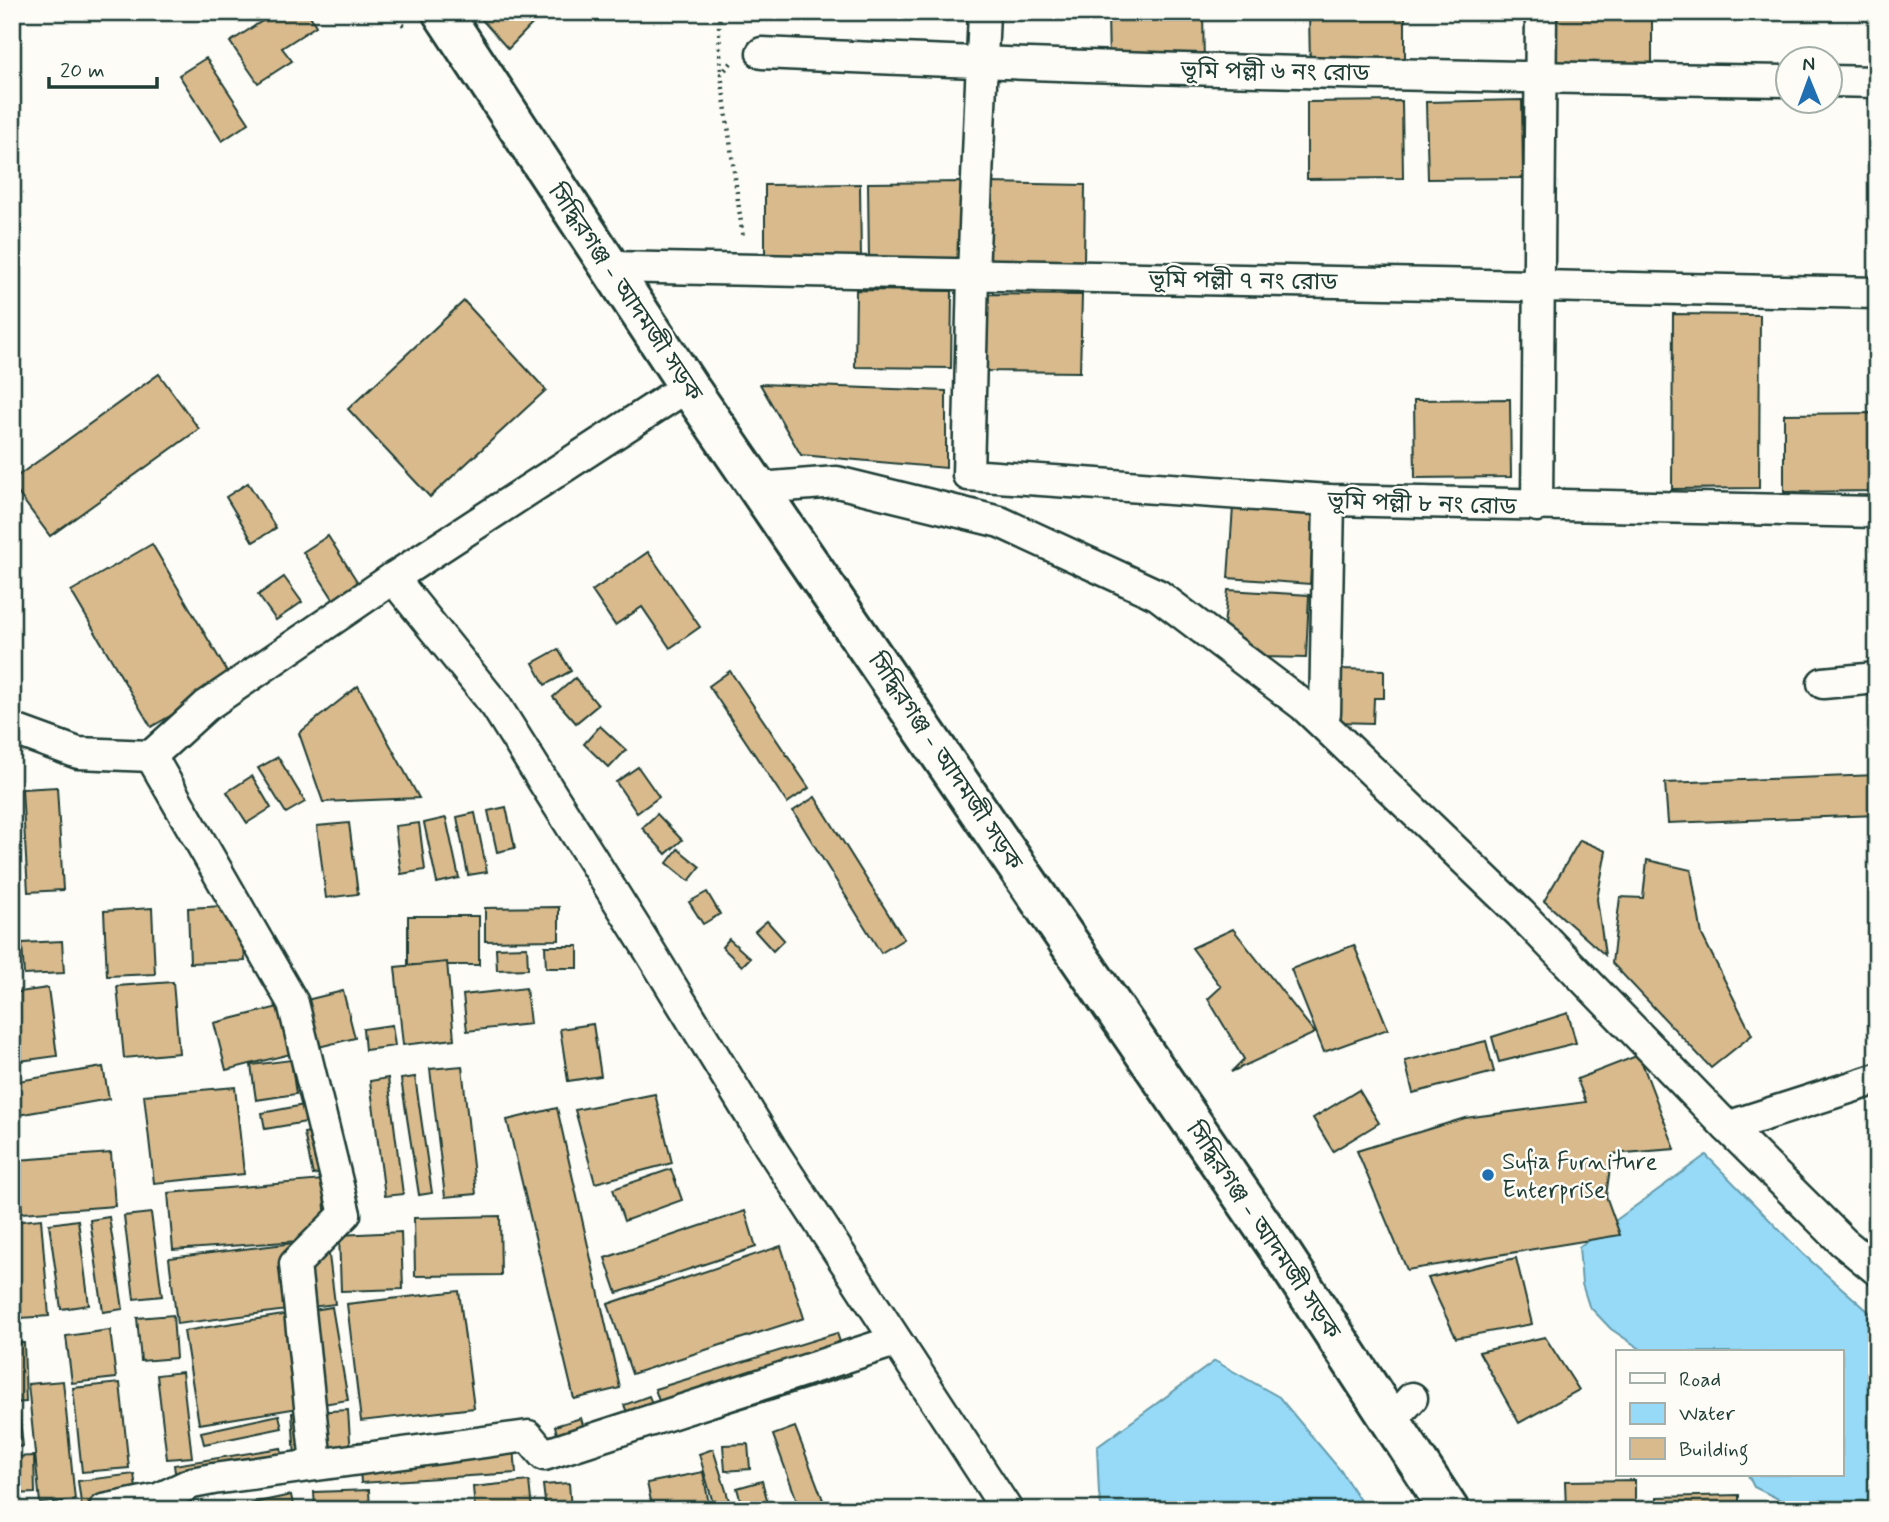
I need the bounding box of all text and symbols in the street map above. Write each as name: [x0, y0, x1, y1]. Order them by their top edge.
scale bar: [49, 46, 158, 90]
north arrow: [1773, 46, 1843, 116]
text: N: [1802, 52, 1815, 77]
street label: ভূমি পল্লী ৬ নং রোড: [1179, 55, 1371, 90]
text: 20 m: [60, 57, 105, 85]
street label: সিদ্ধিরগঞ্জ - আদমজী সড়ক: [540, 177, 709, 408]
street label: ভূমি পল্লী ৭ নং রোড: [1147, 264, 1339, 299]
street label: ভূমি পল্লী ৮ নং রোড: [1326, 486, 1518, 523]
street label: সিদ্ধিরগঞ্জ - আদমজী সড়ক: [860, 646, 1029, 877]
street label: সিদ্ধিরগঞ্জ - আদমজী সড়ক: [1178, 1115, 1347, 1346]
place label: Sufia Furniture Enterprise: [1502, 1147, 1657, 1206]
marker: Sufia Furniture Enterprise: [1480, 1167, 1496, 1183]
legend: [1616, 1350, 1843, 1476]
text: Road: [1679, 1366, 1721, 1394]
text: Water: [1679, 1400, 1735, 1428]
text: Building: [1679, 1436, 1749, 1466]

